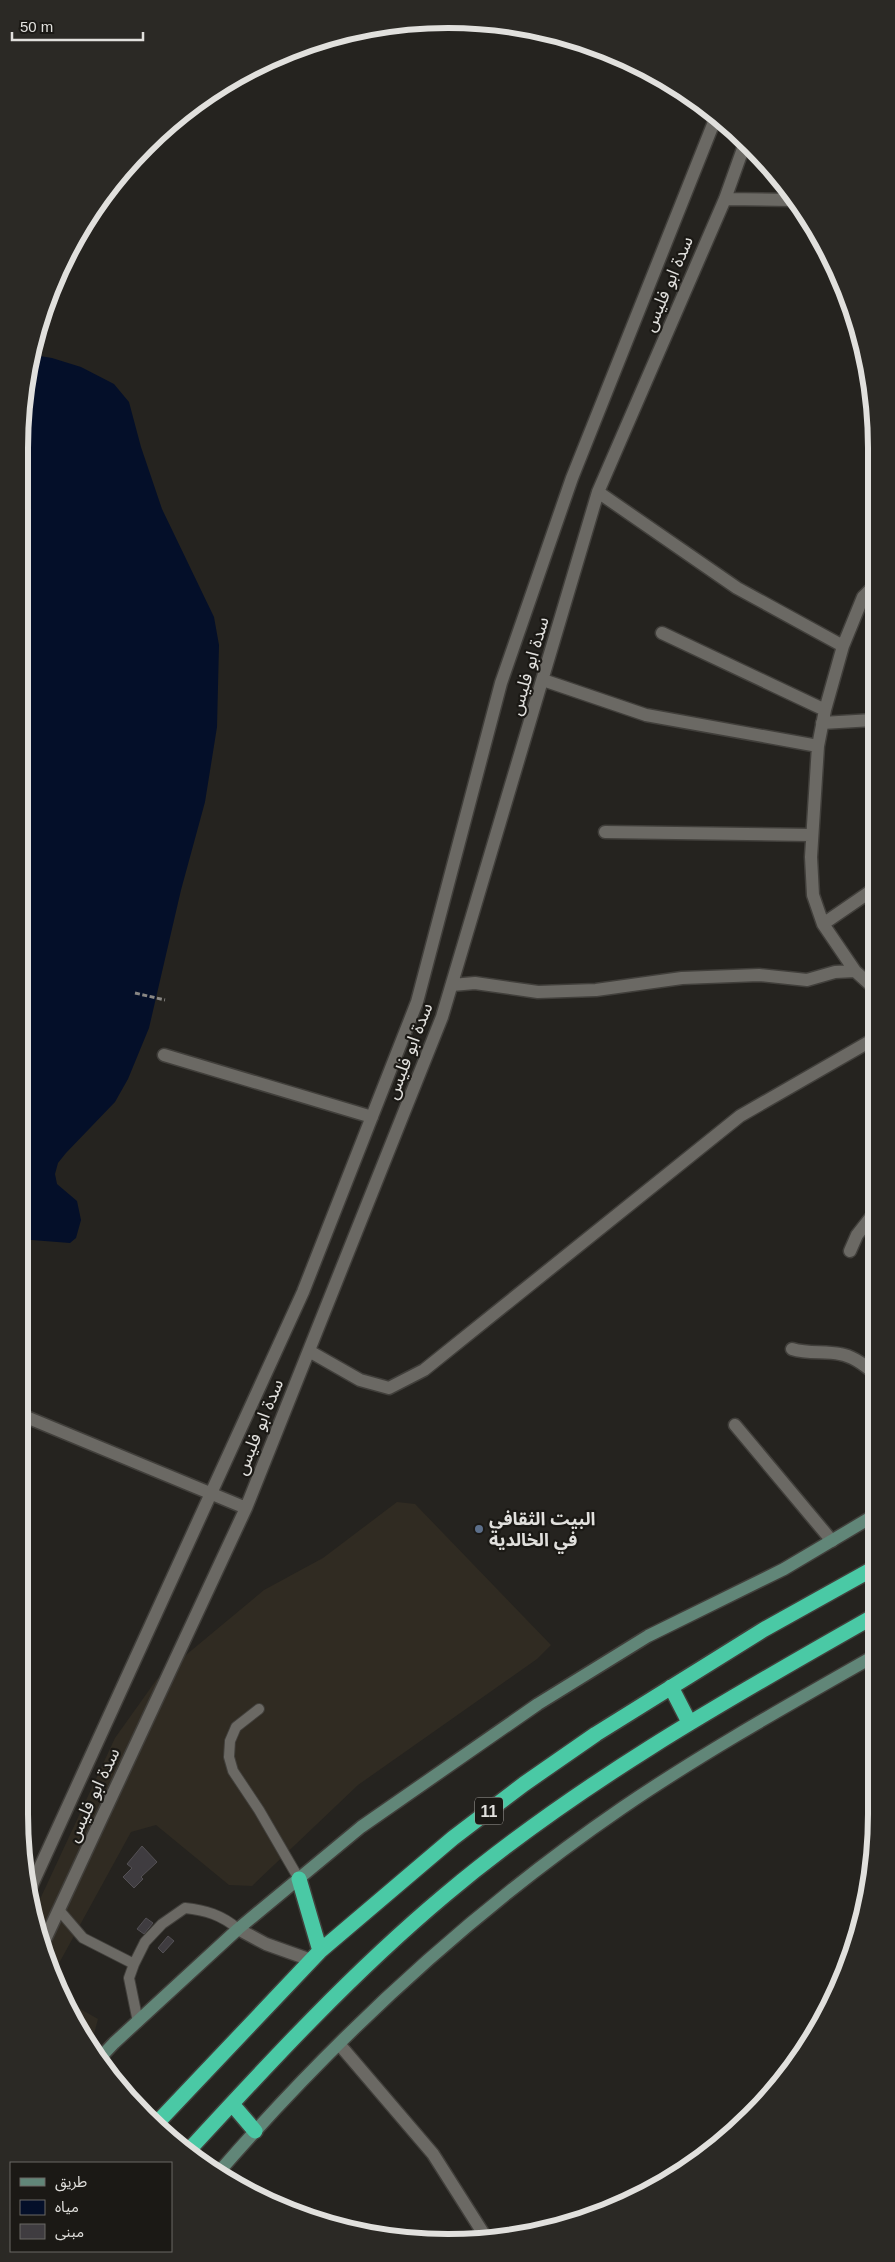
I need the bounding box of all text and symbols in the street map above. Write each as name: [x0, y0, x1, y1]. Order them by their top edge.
scale bar: [12, 10, 144, 42]
text: 50 m: [20, 18, 53, 35]
street label: سدة ابو فليس: [639, 233, 698, 335]
street label: سدة ابو فليس: [505, 614, 554, 718]
street label: سدة ابو فليس: [381, 1000, 437, 1102]
street label: سدة ابو فليس: [231, 1376, 288, 1478]
place label: البيت الثقافي في الخالدية: [489, 1509, 595, 1554]
marker: البيت الثقافي في الخالدية: [473, 1523, 485, 1535]
street label: سدة ابو فليس: [62, 1745, 124, 1846]
road number: 11: [475, 1798, 503, 1824]
legend: [10, 2162, 172, 2252]
text: طريق: [55, 2173, 87, 2192]
text: مياه: [55, 2198, 79, 2215]
text: مبنى: [55, 2223, 84, 2241]

